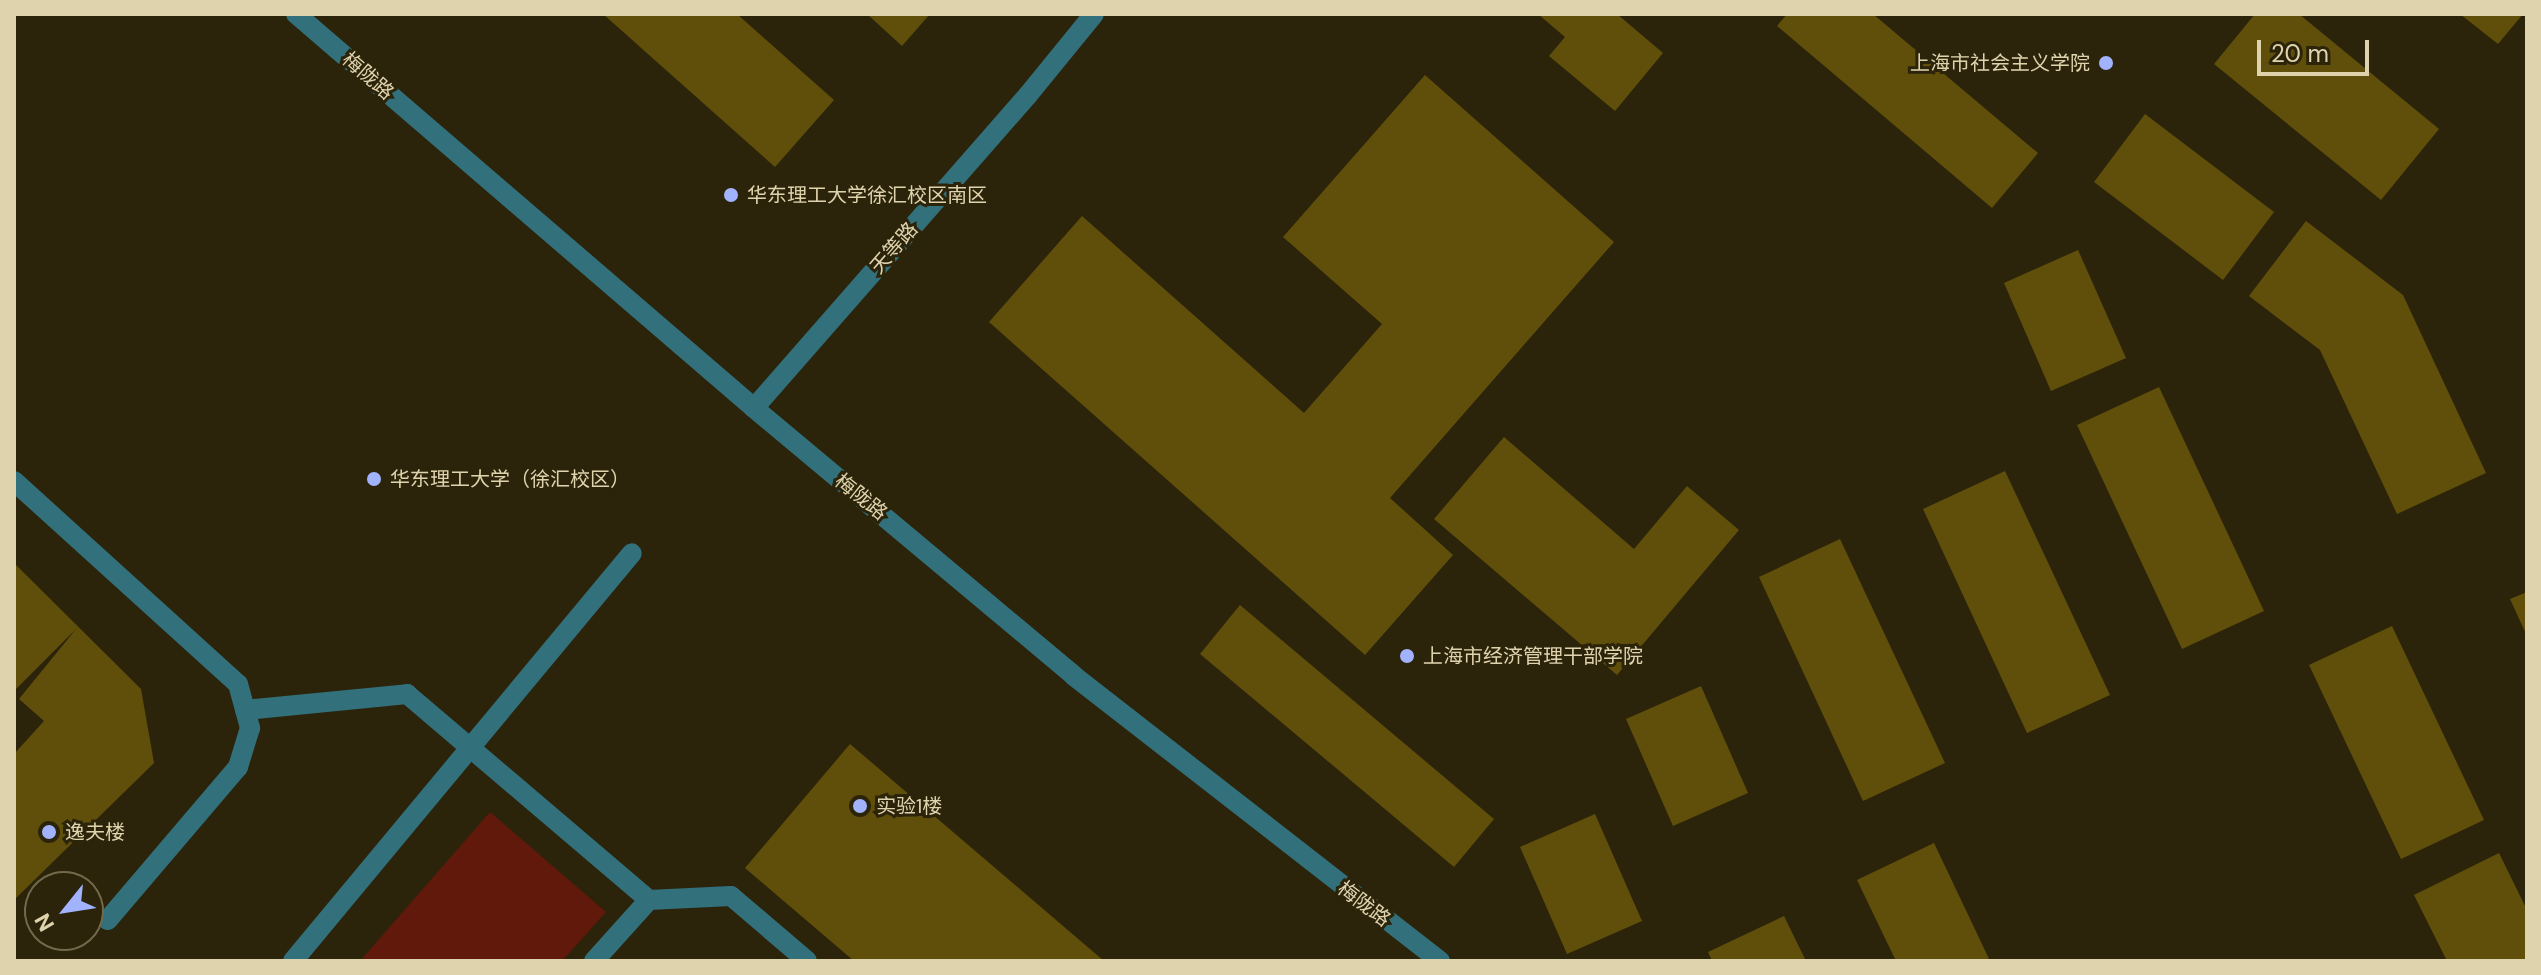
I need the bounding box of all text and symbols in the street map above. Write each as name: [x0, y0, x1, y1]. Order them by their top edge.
scale bar: [2261, 24, 2373, 74]
text: 20 m: [2271, 38, 2329, 69]
street label: 梅陇路: [337, 47, 399, 105]
place label: 上海市社会主义学院: [1910, 51, 2090, 75]
marker: 上海市社会主义学院: [2097, 54, 2115, 72]
place label: 华东理工大学徐汇校区南区: [747, 183, 987, 207]
marker: 华东理工大学徐汇校区南区: [722, 186, 740, 204]
street label: 天等路: [865, 217, 923, 279]
place label: 华东理工大学（徐汇校区）: [390, 467, 630, 491]
street label: 梅陇路: [830, 469, 892, 525]
marker: 华东理工大学（徐汇校区）: [365, 470, 383, 488]
place label: 上海市经济管理干部学院: [1423, 644, 1643, 668]
marker: 上海市经济管理干部学院: [1398, 647, 1416, 665]
place label: 实验1楼: [876, 794, 942, 818]
marker: 实验1楼: [851, 797, 869, 815]
place label: 逸夫楼: [65, 820, 125, 844]
marker: 逸夫楼: [40, 823, 58, 841]
north arrow: [24, 871, 104, 951]
street label: 梅陇路: [1333, 876, 1395, 932]
text: N: [28, 908, 61, 936]

